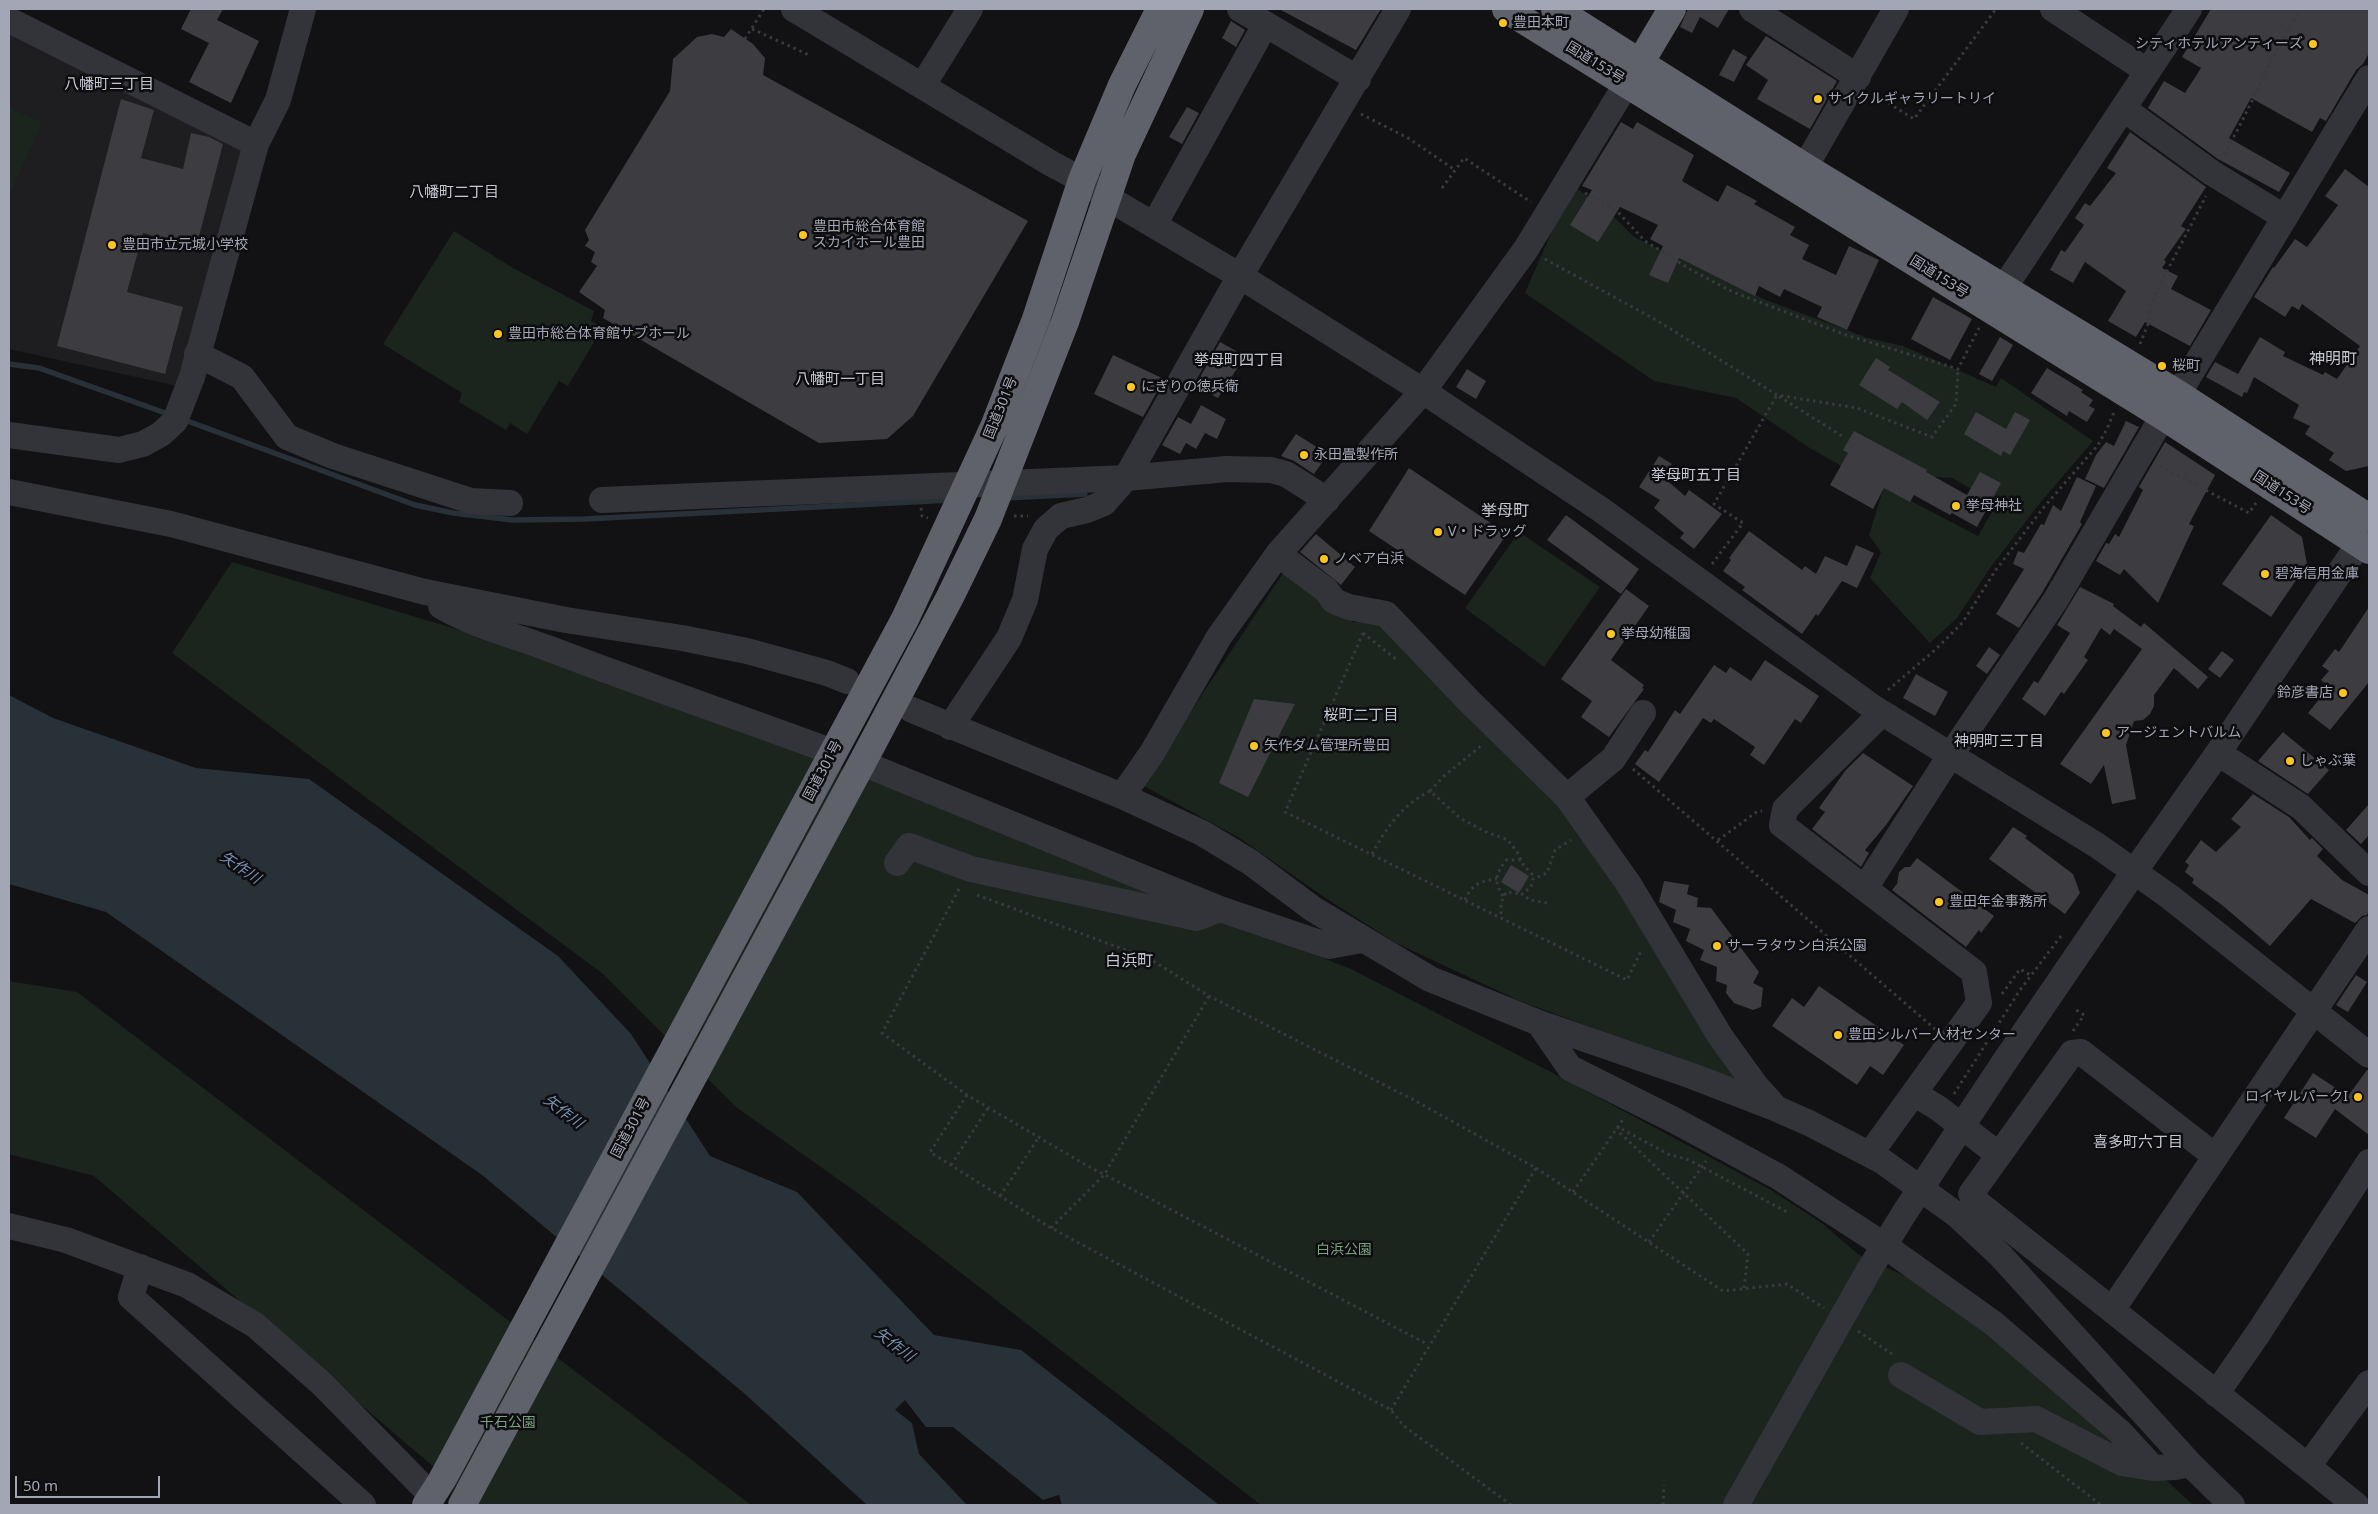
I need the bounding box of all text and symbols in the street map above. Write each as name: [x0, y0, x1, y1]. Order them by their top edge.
place label: 豊田本町: [1513, 15, 1569, 31]
marker: 豊田本町: [1497, 17, 1509, 29]
place label: シティホテルアンティーズ: [2135, 36, 2303, 52]
street label: 国道153号: [1563, 38, 1627, 88]
marker: シティホテルアンティーズ: [2307, 38, 2319, 50]
district label: 八幡町三丁目: [64, 76, 154, 94]
place label: サイクルギャラリートリイ: [1828, 91, 1996, 107]
marker: サイクルギャラリートリイ: [1812, 93, 1824, 105]
district label: 八幡町二丁目: [409, 184, 499, 202]
place label: 豊田市総合体育館 スカイホール豊田: [813, 219, 925, 252]
marker: 豊田市総合体育館 スカイホール豊田: [797, 229, 809, 241]
place label: 豊田市立元城小学校: [122, 237, 248, 253]
marker: 豊田市立元城小学校: [106, 239, 118, 251]
street label: 国道153号: [1907, 252, 1971, 302]
place label: 豊田市総合体育館サブホール: [508, 326, 690, 342]
marker: 豊田市総合体育館サブホール: [492, 328, 504, 340]
district label: 神明町: [2309, 349, 2357, 369]
district label: 挙母町四丁目: [1194, 352, 1284, 370]
place label: 桜町: [2172, 358, 2200, 374]
marker: 桜町: [2156, 360, 2168, 372]
district label: 八幡町一丁目: [795, 371, 885, 389]
street label: 国道301号: [981, 374, 1021, 442]
place label: にぎりの徳兵衛: [1141, 379, 1239, 395]
marker: にぎりの徳兵衛: [1125, 381, 1137, 393]
place label: 永田畳製作所: [1314, 447, 1398, 463]
marker: 永田畳製作所: [1298, 449, 1310, 461]
district label: 挙母町五丁目: [1651, 467, 1741, 485]
street label: 国道153号: [2250, 468, 2314, 518]
place label: 挙母神社: [1966, 498, 2022, 514]
marker: 挙母神社: [1950, 500, 1962, 512]
district label: 挙母町: [1481, 501, 1529, 521]
place label: V・ドラッグ: [1448, 524, 1526, 540]
marker: V・ドラッグ: [1432, 526, 1444, 538]
place label: ノベア白浜: [1334, 551, 1404, 567]
marker: ノベア白浜: [1318, 553, 1330, 565]
place label: 碧海信用金庫: [2275, 566, 2359, 582]
marker: 碧海信用金庫: [2259, 568, 2271, 580]
place label: 挙母幼稚園: [1621, 626, 1691, 642]
marker: 挙母幼稚園: [1605, 628, 1617, 640]
place label: 鈴彦書店: [2277, 685, 2333, 701]
marker: 鈴彦書店: [2337, 687, 2349, 699]
district label: 桜町二丁目: [1324, 707, 1398, 725]
place label: アージェントバルム: [2116, 725, 2241, 741]
marker: アージェントバルム: [2100, 727, 2112, 739]
district label: 神明町三丁目: [1954, 733, 2044, 751]
street label: 国道301号: [800, 738, 846, 804]
place label: 矢作ダム管理所豊田: [1264, 738, 1390, 754]
marker: 矢作ダム管理所豊田: [1248, 740, 1260, 752]
place label: しゃぶ葉: [2300, 753, 2356, 769]
marker: しゃぶ葉: [2284, 755, 2296, 767]
water label: 矢作川: [216, 848, 264, 888]
place label: 豊田年金事務所: [1949, 894, 2047, 910]
marker: 豊田年金事務所: [1933, 896, 1945, 908]
place label: サーラタウン白浜公園: [1727, 938, 1867, 954]
marker: サーラタウン白浜公園: [1711, 940, 1723, 952]
district label: 白浜町: [1105, 951, 1153, 971]
place label: 豊田シルバー人材センター: [1848, 1027, 2016, 1043]
marker: 豊田シルバー人材センター: [1832, 1029, 1844, 1041]
place label: ロイヤルパークI: [2245, 1089, 2348, 1105]
water label: 矢作川: [540, 1091, 586, 1133]
marker: ロイヤルパークI: [2352, 1091, 2364, 1103]
street label: 国道301号: [608, 1095, 654, 1161]
district label: 喜多町六丁目: [2093, 1134, 2183, 1152]
park label: 白浜公園: [1316, 1242, 1372, 1258]
water label: 矢作川: [871, 1324, 917, 1366]
park label: 千石公園: [480, 1415, 536, 1431]
scale bar: [18, 1466, 162, 1498]
text: 50 m: [23, 1475, 58, 1495]

